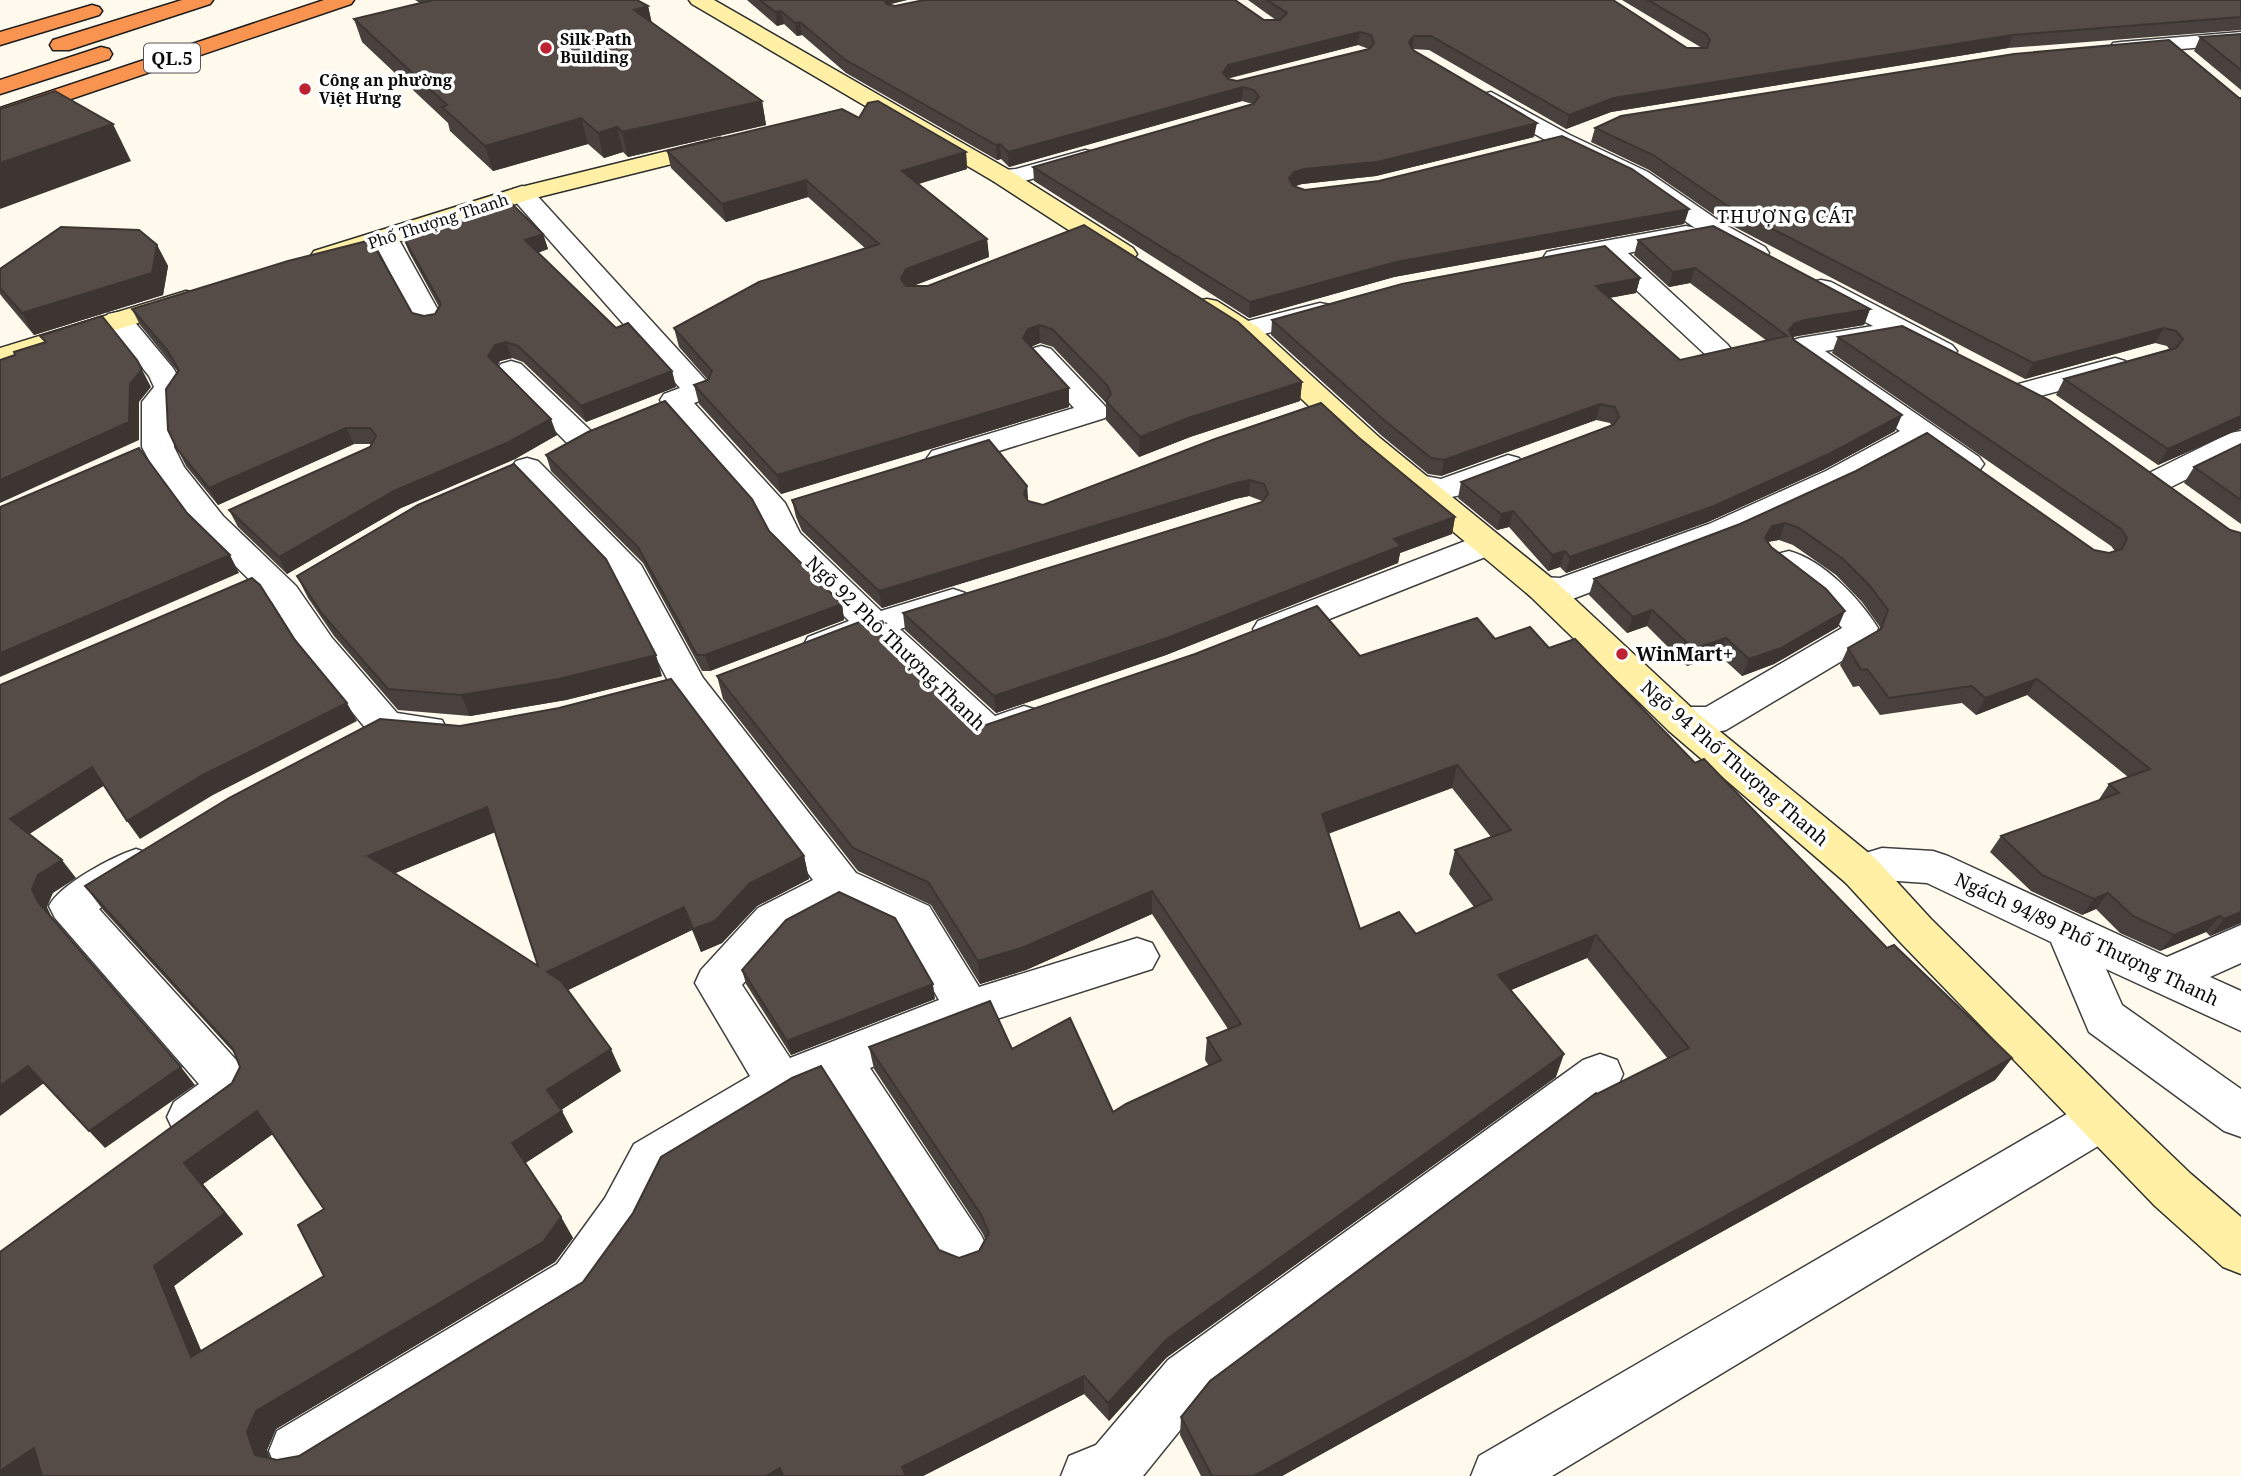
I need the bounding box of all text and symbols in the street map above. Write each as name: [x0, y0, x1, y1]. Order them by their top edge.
place label: Silk Path Building: [560, 28, 632, 68]
marker: Silk Path Building: [538, 40, 554, 56]
road number: QL.5: [144, 44, 200, 72]
place label: Công an phường Việt Hưng: [319, 69, 452, 109]
marker: Công an phường Việt Hưng: [297, 81, 313, 97]
street label: Phố Thượng Thanh: [365, 188, 511, 254]
district label: THƯỢNG CÁT: [1717, 204, 1855, 228]
street label: Ngõ 92 Phố Thượng Thanh: [800, 550, 992, 736]
place label: WinMart+: [1636, 641, 1734, 667]
marker: WinMart+: [1614, 646, 1630, 662]
street label: Ngõ 94 Phố Thượng Thanh: [1636, 674, 1834, 852]
street label: Ngách 94/89 Phố Thượng Thanh: [1951, 866, 2223, 1012]

